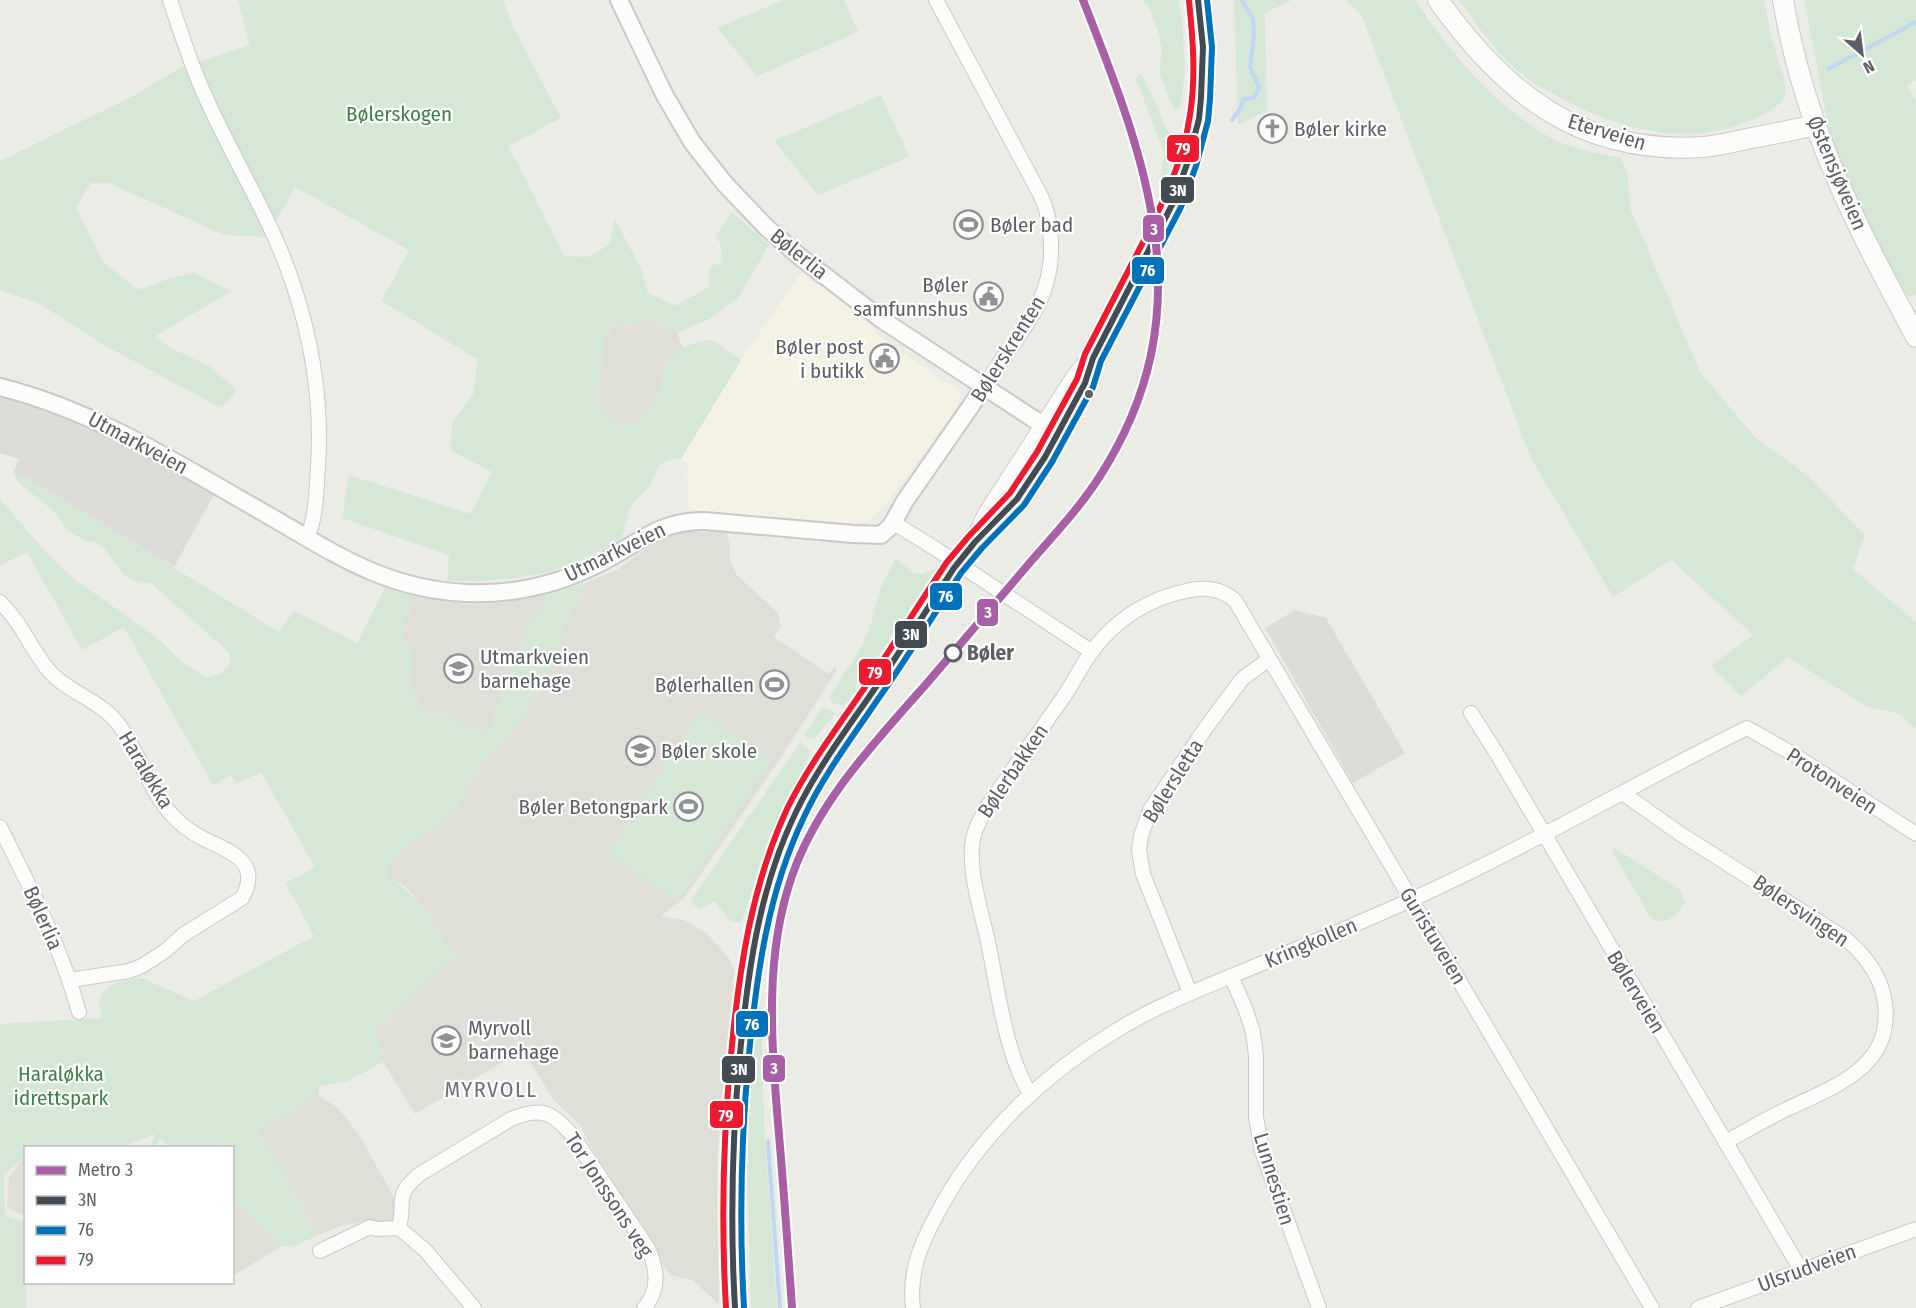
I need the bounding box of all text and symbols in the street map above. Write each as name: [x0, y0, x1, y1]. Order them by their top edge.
north arrow: [1832, 24, 1892, 84]
text: N: [1860, 56, 1878, 77]
park label: Bølerskogen: [346, 101, 452, 127]
street label: Eterveien: [1565, 108, 1649, 156]
street label: Østensjøveien: [1801, 112, 1873, 234]
church icon: Bøler kirke: [1257, 113, 1289, 145]
place label: Bøler kirke: [1294, 116, 1387, 142]
line badge: 79: [1166, 134, 1200, 163]
text: 79: [1176, 139, 1190, 158]
line badge: 3N: [1160, 176, 1195, 204]
text: 3N: [1168, 181, 1187, 200]
sports icon: Bøler bad: [953, 209, 985, 241]
place label: Bøler bad: [990, 212, 1073, 238]
line badge: 3: [1142, 214, 1165, 243]
text: 3: [1149, 220, 1158, 239]
street label: Bølerlia: [765, 223, 833, 285]
line badge: 76: [1131, 256, 1165, 285]
text: 76: [1141, 261, 1155, 280]
place label: Bøler samfunnshus: [853, 272, 969, 322]
public building icon: Bøler samfunnshus: [973, 281, 1005, 313]
street label: Bølerskrenten: [965, 291, 1051, 407]
place label: Bøler post i butikk: [775, 334, 864, 384]
public building icon: Bøler post i butikk: [869, 343, 901, 375]
unlabelled marker: [1083, 388, 1095, 400]
street label: Utmarkveien: [84, 406, 192, 480]
street label: Utmarkveien: [560, 516, 670, 588]
line badge: 76: [929, 582, 963, 611]
text: 76: [939, 587, 953, 606]
line badge: 3: [976, 598, 999, 627]
text: 3: [983, 603, 992, 622]
line badge: 3N: [894, 620, 928, 649]
text: 3N: [901, 625, 920, 644]
place label: Bøler: [967, 640, 1014, 666]
place label: Utmarkveien barnehage: [480, 644, 589, 694]
marker: Bøler: [944, 644, 962, 662]
school or university icon: Utmarkveien barnehage: [443, 653, 475, 685]
line badge: 79: [858, 658, 892, 686]
text: 79: [868, 663, 882, 682]
sports icon: Bølerhallen: [759, 669, 791, 701]
place label: Bølerhallen: [655, 672, 754, 698]
street label: Bølerbakken: [972, 719, 1054, 823]
street label: Haraløkka: [113, 727, 179, 813]
street label: Bølersletta: [1137, 734, 1209, 828]
school or university icon: Bøler skole: [624, 735, 656, 767]
place label: Bøler skole: [661, 738, 757, 764]
street label: Protonveien: [1782, 742, 1882, 820]
sports icon: Bøler Betongpark: [673, 791, 705, 823]
place label: Bøler Betongpark: [519, 794, 668, 820]
street label: Bølersvingen: [1748, 869, 1854, 953]
street label: Bølerlia: [18, 882, 68, 954]
street label: Guristuveien: [1394, 883, 1472, 989]
street label: Kringkollen: [1261, 912, 1361, 974]
street label: Bølerveien: [1601, 946, 1671, 1038]
line badge: 76: [735, 1010, 769, 1038]
place label: Myrvoll barnehage: [468, 1015, 559, 1065]
text: 76: [745, 1015, 759, 1034]
school or university icon: Myrvoll barnehage: [431, 1024, 463, 1056]
line badge: 3: [762, 1054, 786, 1083]
line badge: 3N: [721, 1055, 756, 1084]
text: 3: [769, 1059, 778, 1078]
text: 3N: [729, 1060, 748, 1079]
park label: Haraløkka idrettspark: [14, 1061, 109, 1111]
district label: MYRVOLL: [445, 1076, 537, 1103]
line badge: 79: [709, 1100, 744, 1129]
text: 79: [719, 1106, 733, 1125]
street label: Tor Jonssons veg: [559, 1128, 659, 1262]
street label: Lunnestien: [1248, 1130, 1300, 1228]
legend: [24, 1146, 234, 1284]
text: Metro 3: [78, 1159, 133, 1181]
text: 3N: [78, 1189, 97, 1211]
text: 76: [78, 1219, 94, 1241]
street label: Ulsrudveien: [1754, 1238, 1860, 1298]
text: 79: [78, 1249, 94, 1271]

